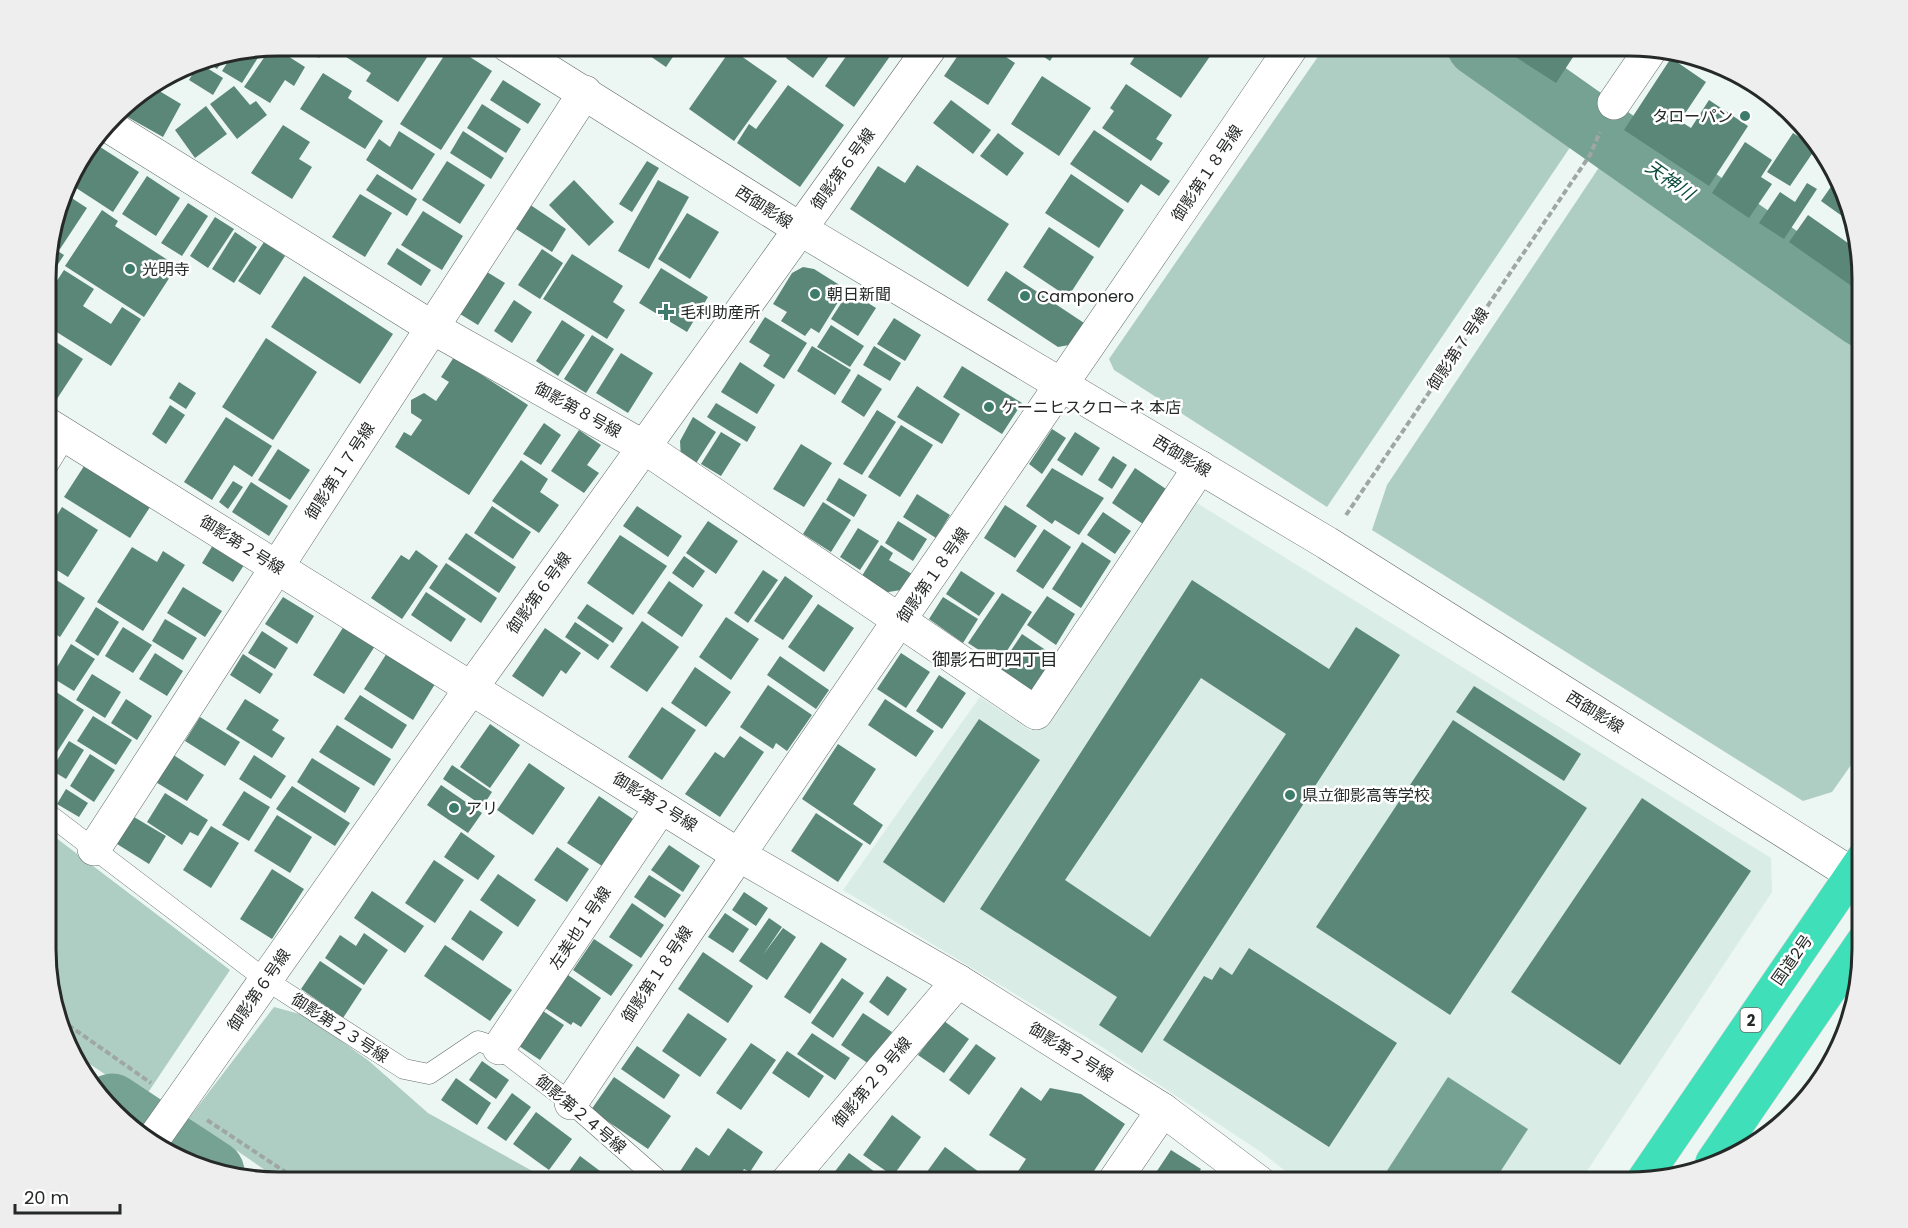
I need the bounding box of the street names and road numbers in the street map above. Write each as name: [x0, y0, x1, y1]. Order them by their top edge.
street label: 御影第１８号線: [1166, 120, 1248, 226]
street label: 御影第６号線: [805, 123, 881, 215]
street label: 西御影線: [731, 180, 797, 234]
street label: 御影第７号線: [1422, 303, 1494, 395]
street label: 御影第８号線: [530, 377, 626, 443]
street label: 御影第１７号線: [300, 418, 380, 524]
street label: 西御影線: [1149, 430, 1215, 482]
street label: 御影第２号線: [195, 510, 289, 580]
street label: 御影第１８号線: [891, 523, 975, 627]
street label: 御影第６号線: [501, 547, 577, 639]
street label: 西御影線: [1562, 685, 1628, 739]
street label: 御影第２号線: [608, 767, 702, 837]
street label: 左美也１号線: [544, 882, 616, 974]
street label: 御影第１８号線: [616, 921, 698, 1027]
street label: 国道2号: [1766, 930, 1818, 990]
street label: 御影第６号線: [222, 944, 296, 1036]
street label: 御影第２３号線: [287, 988, 393, 1068]
road number: 2: [1740, 1008, 1762, 1032]
street label: 御影第２号線: [1024, 1017, 1118, 1087]
street label: 御影第２９号線: [827, 1032, 917, 1132]
street label: 御影第２４号線: [531, 1069, 631, 1159]

